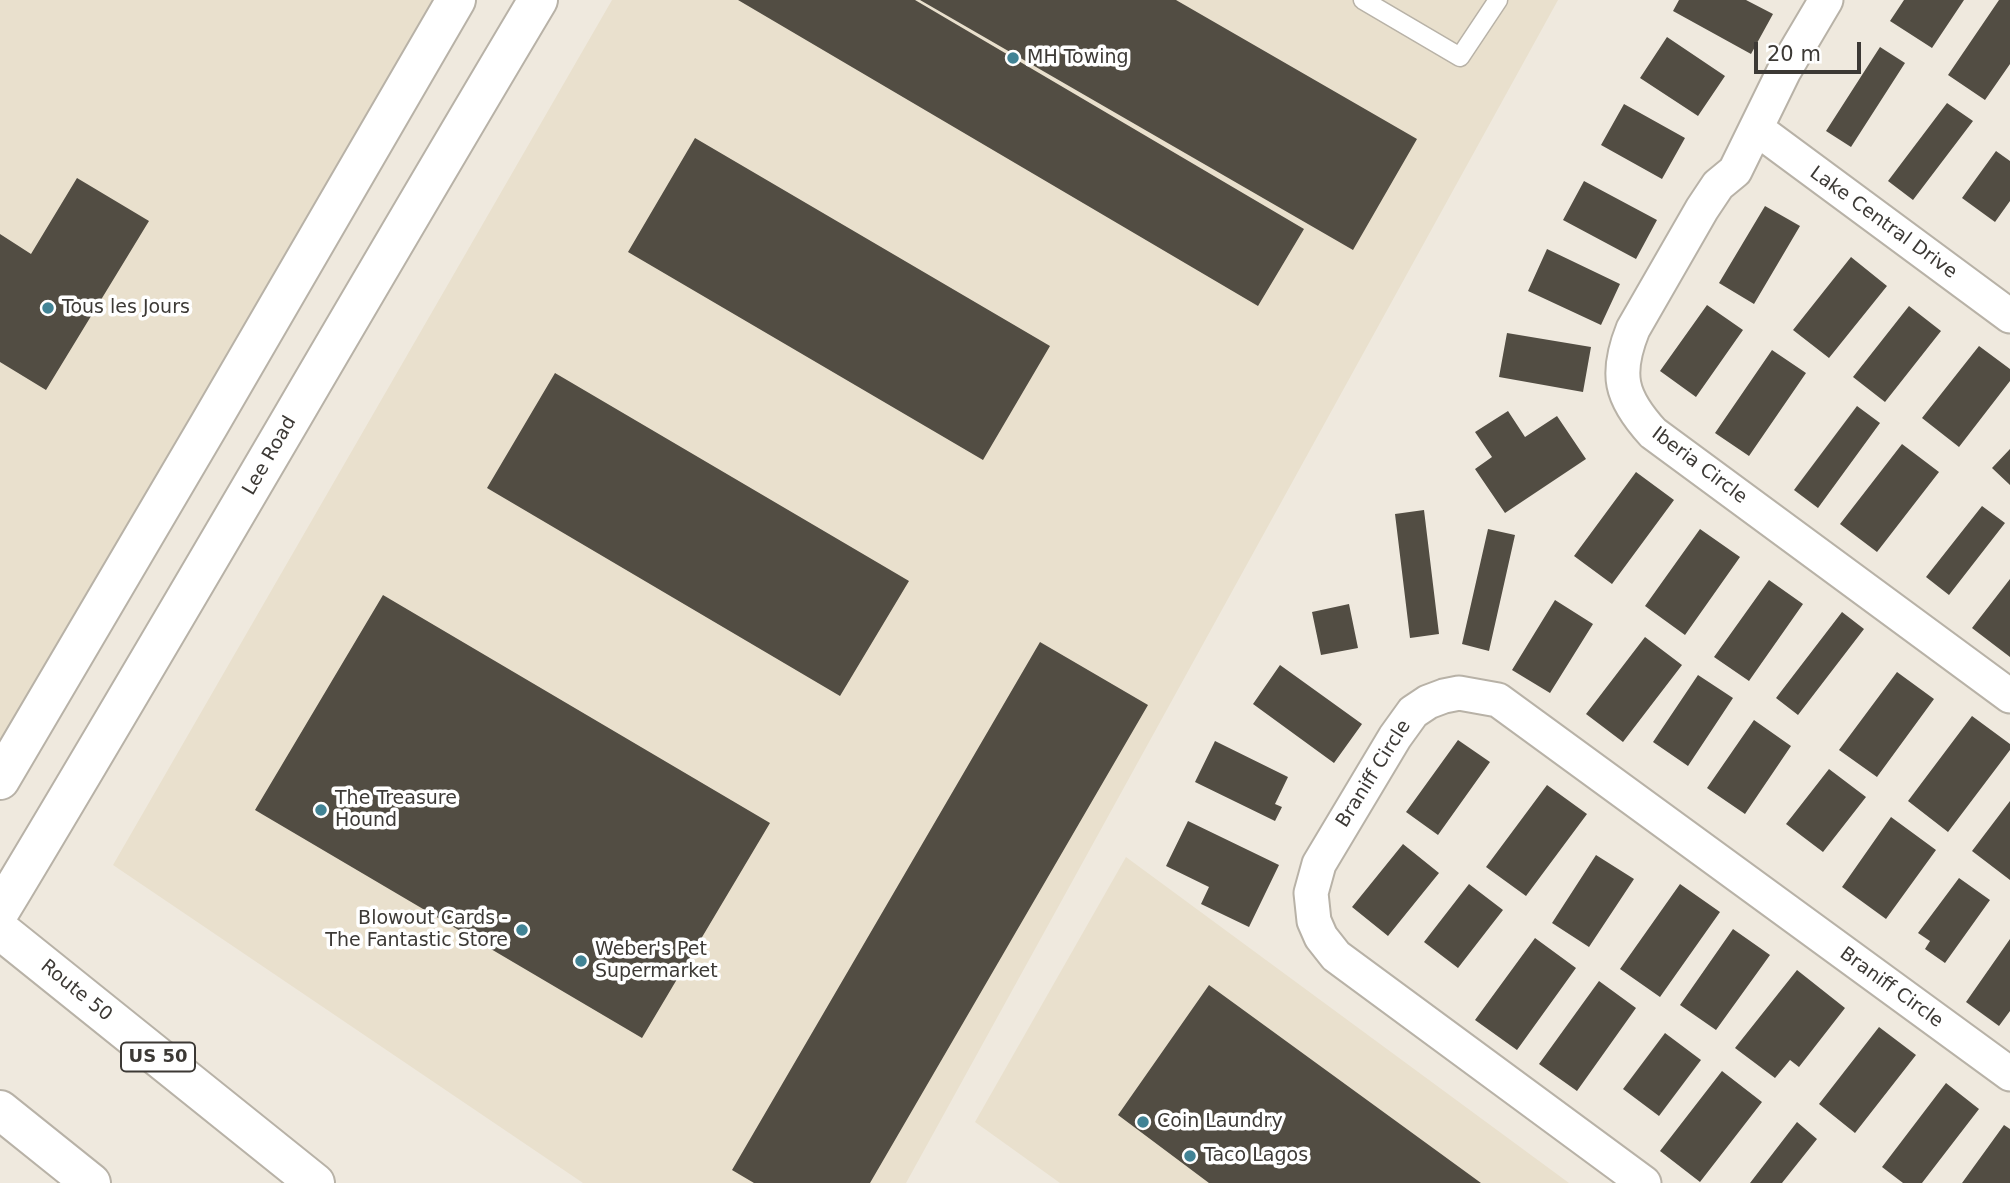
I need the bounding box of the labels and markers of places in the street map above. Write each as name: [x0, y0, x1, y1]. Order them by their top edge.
place label: MH Towing: [1027, 47, 1129, 69]
marker: MH Towing: [1005, 50, 1021, 66]
place label: Tous les Jours: [62, 297, 190, 319]
marker: Tous les Jours: [40, 300, 56, 316]
place label: The Treasure Hound: [335, 788, 457, 832]
marker: The Treasure Hound: [313, 802, 329, 818]
place label: Blowout Cards - The Fantastic Store: [325, 908, 508, 952]
marker: Blowout Cards - The Fantastic Store: [514, 922, 530, 938]
place label: Weber's Pet Supermarket: [595, 939, 718, 983]
marker: Weber's Pet Supermarket: [573, 953, 589, 969]
place label: Coin Laundry: [1157, 1111, 1283, 1133]
marker: Coin Laundry: [1135, 1114, 1151, 1130]
place label: Taco Lagos: [1204, 1145, 1308, 1167]
marker: Taco Lagos: [1182, 1148, 1198, 1164]

